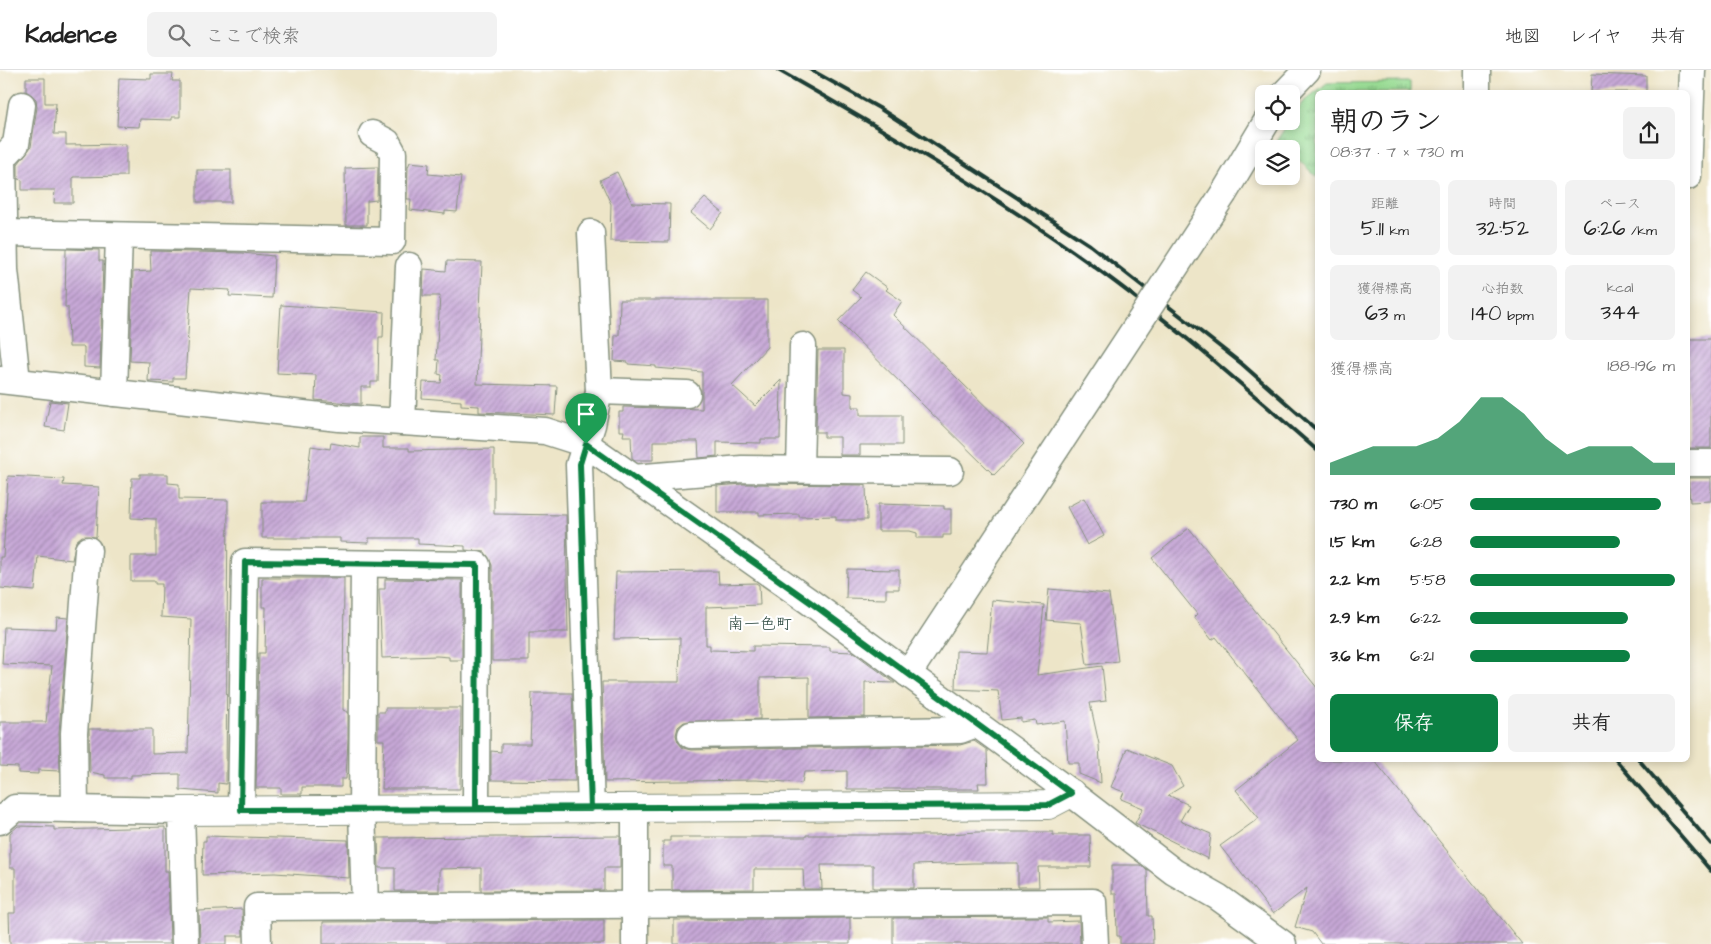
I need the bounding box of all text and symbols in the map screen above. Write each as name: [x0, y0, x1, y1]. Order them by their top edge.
search box: [147, 12, 497, 57]
text: Kadence: [25, 18, 117, 52]
icon: search: [165, 21, 193, 49]
text: ここで検索: [205, 23, 300, 50]
text: 地図: [1505, 24, 1541, 49]
text: レイヤ: [1569, 24, 1622, 49]
text: 共有: [1650, 24, 1686, 49]
map controls: [1255, 85, 1300, 185]
button: locate: [1255, 85, 1300, 130]
text: 朝のラン: [1330, 102, 1442, 141]
button: share: [1623, 107, 1675, 159]
button: layers: [1255, 140, 1300, 185]
text: 08:37 · 7 × 730 m: [1330, 141, 1463, 163]
text: 距離: [1371, 194, 1399, 214]
text: 時間: [1488, 194, 1516, 214]
text: ペース: [1600, 194, 1641, 214]
text: 5.11: [1361, 214, 1384, 243]
text: 32:52: [1476, 214, 1529, 243]
text: 6:26: [1583, 214, 1625, 243]
text: km: [1384, 221, 1409, 241]
text: /km: [1625, 221, 1657, 241]
text: kcal: [1607, 278, 1634, 298]
text: 獲得標高: [1357, 279, 1413, 299]
text: 心拍数: [1481, 279, 1523, 299]
text: 344: [1601, 298, 1640, 327]
text: 63: [1365, 299, 1389, 328]
text: 140: [1471, 299, 1502, 328]
text: m: [1389, 306, 1405, 326]
text: bpm: [1502, 306, 1534, 326]
text: 188–196 m: [1607, 355, 1675, 377]
text: 獲得標高: [1330, 358, 1394, 380]
pin: [565, 393, 607, 444]
icon: arrive: [572, 400, 600, 428]
text: 730 m: [1330, 493, 1377, 515]
text: 6:05: [1410, 493, 1444, 515]
text: 1.5 km: [1330, 531, 1374, 553]
text: 6:28: [1410, 531, 1442, 553]
text: 2.2 km: [1330, 569, 1379, 591]
text: 5:58: [1410, 569, 1446, 591]
text: 2.9 km: [1330, 607, 1379, 629]
text: 6:22: [1410, 607, 1441, 629]
district label: 南一色町: [728, 613, 792, 635]
text: 3.6 km: [1330, 645, 1379, 667]
text: 6:21: [1410, 645, 1434, 667]
button: 保存: [1330, 694, 1498, 752]
button: 共有: [1508, 694, 1675, 752]

